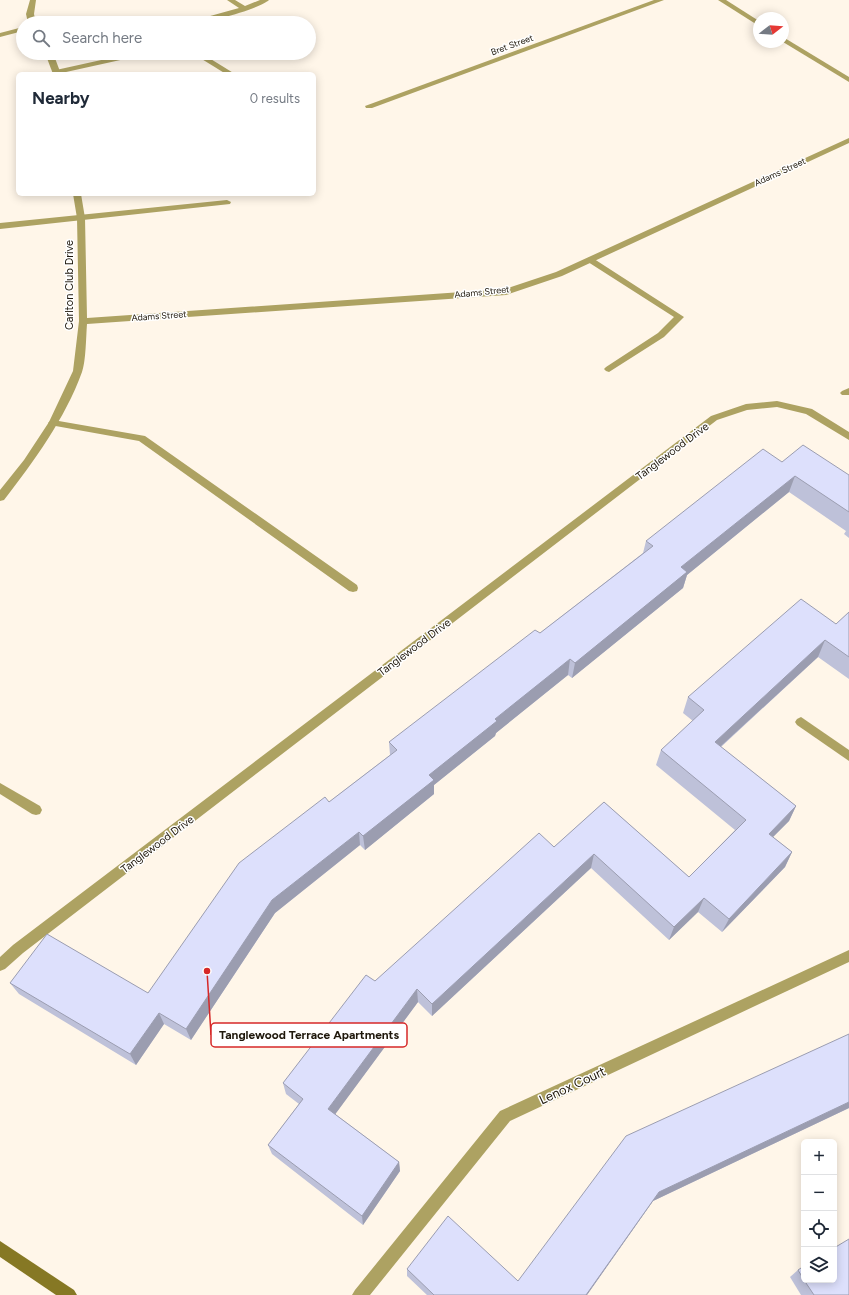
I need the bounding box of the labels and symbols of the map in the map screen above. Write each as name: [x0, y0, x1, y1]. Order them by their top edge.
north arrow: [753, 12, 789, 48]
street label: Bret Street: [489, 32, 535, 57]
street label: Adams Street: [752, 155, 808, 188]
street label: Carlton Club Drive: [63, 240, 76, 330]
street label: Adams Street: [454, 283, 511, 300]
street label: Adams Street: [131, 308, 187, 323]
street label: Tanglewood Drive: [633, 420, 711, 483]
street label: Tanglewood Drive: [375, 616, 453, 679]
street label: Tanglewood Drive: [118, 813, 196, 876]
callout: Tanglewood Terrace Apartments: [211, 1023, 407, 1047]
text: Tanglewood Terrace Apartments: [219, 1028, 399, 1042]
street label: Lenox Court: [537, 1064, 608, 1107]

